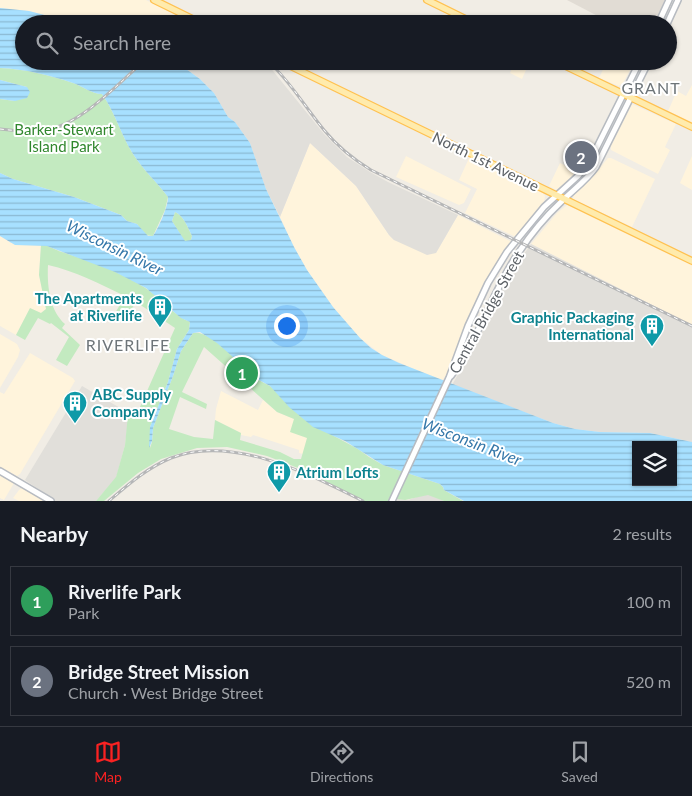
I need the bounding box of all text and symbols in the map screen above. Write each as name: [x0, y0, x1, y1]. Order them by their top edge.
search box: [15, 15, 677, 70]
icon: search: [33, 29, 61, 57]
text: Search here: [73, 31, 171, 54]
district label: GRANT: [621, 78, 681, 97]
park label: Barker-Stewart Island Park: [14, 120, 114, 155]
street label: North 1st Avenue: [430, 127, 542, 195]
pin: 2: [565, 138, 597, 176]
water label: Wisconsin River: [64, 215, 167, 279]
street label: Central Bridge Street: [445, 247, 528, 377]
place label: The Apartments at Riverlife: [35, 289, 142, 324]
building icon: The Apartments at Riverlife: [147, 294, 173, 328]
place label: Graphic Packaging International: [511, 308, 634, 343]
your location: [274, 313, 300, 339]
building icon: Graphic Packaging International: [639, 313, 665, 347]
district label: RIVERLIFE: [86, 335, 170, 354]
pin: 1: [226, 354, 258, 392]
place label: ABC Supply Company: [91, 385, 171, 420]
building icon: ABC Supply Company: [62, 390, 88, 424]
water label: Wisconsin River: [420, 413, 525, 469]
map controls: [632, 441, 677, 486]
button: layers: [632, 441, 677, 486]
building icon: Atrium Lofts: [266, 459, 292, 493]
place label: Atrium Lofts: [295, 463, 379, 481]
text: Nearby: [20, 521, 88, 546]
text: 2 results: [612, 524, 672, 543]
text: Riverlife Park: [68, 580, 181, 603]
text: 1: [32, 592, 42, 611]
text: 100 m: [626, 592, 671, 611]
text: Park: [68, 603, 99, 622]
text: Bridge Street Mission: [68, 660, 249, 683]
text: 2: [32, 672, 42, 691]
text: 520 m: [626, 672, 671, 691]
text: Church · West Bridge Street: [68, 683, 263, 702]
tab: Map: [94, 738, 122, 785]
tab: Directions: [310, 738, 373, 785]
tab: Saved: [561, 738, 598, 785]

